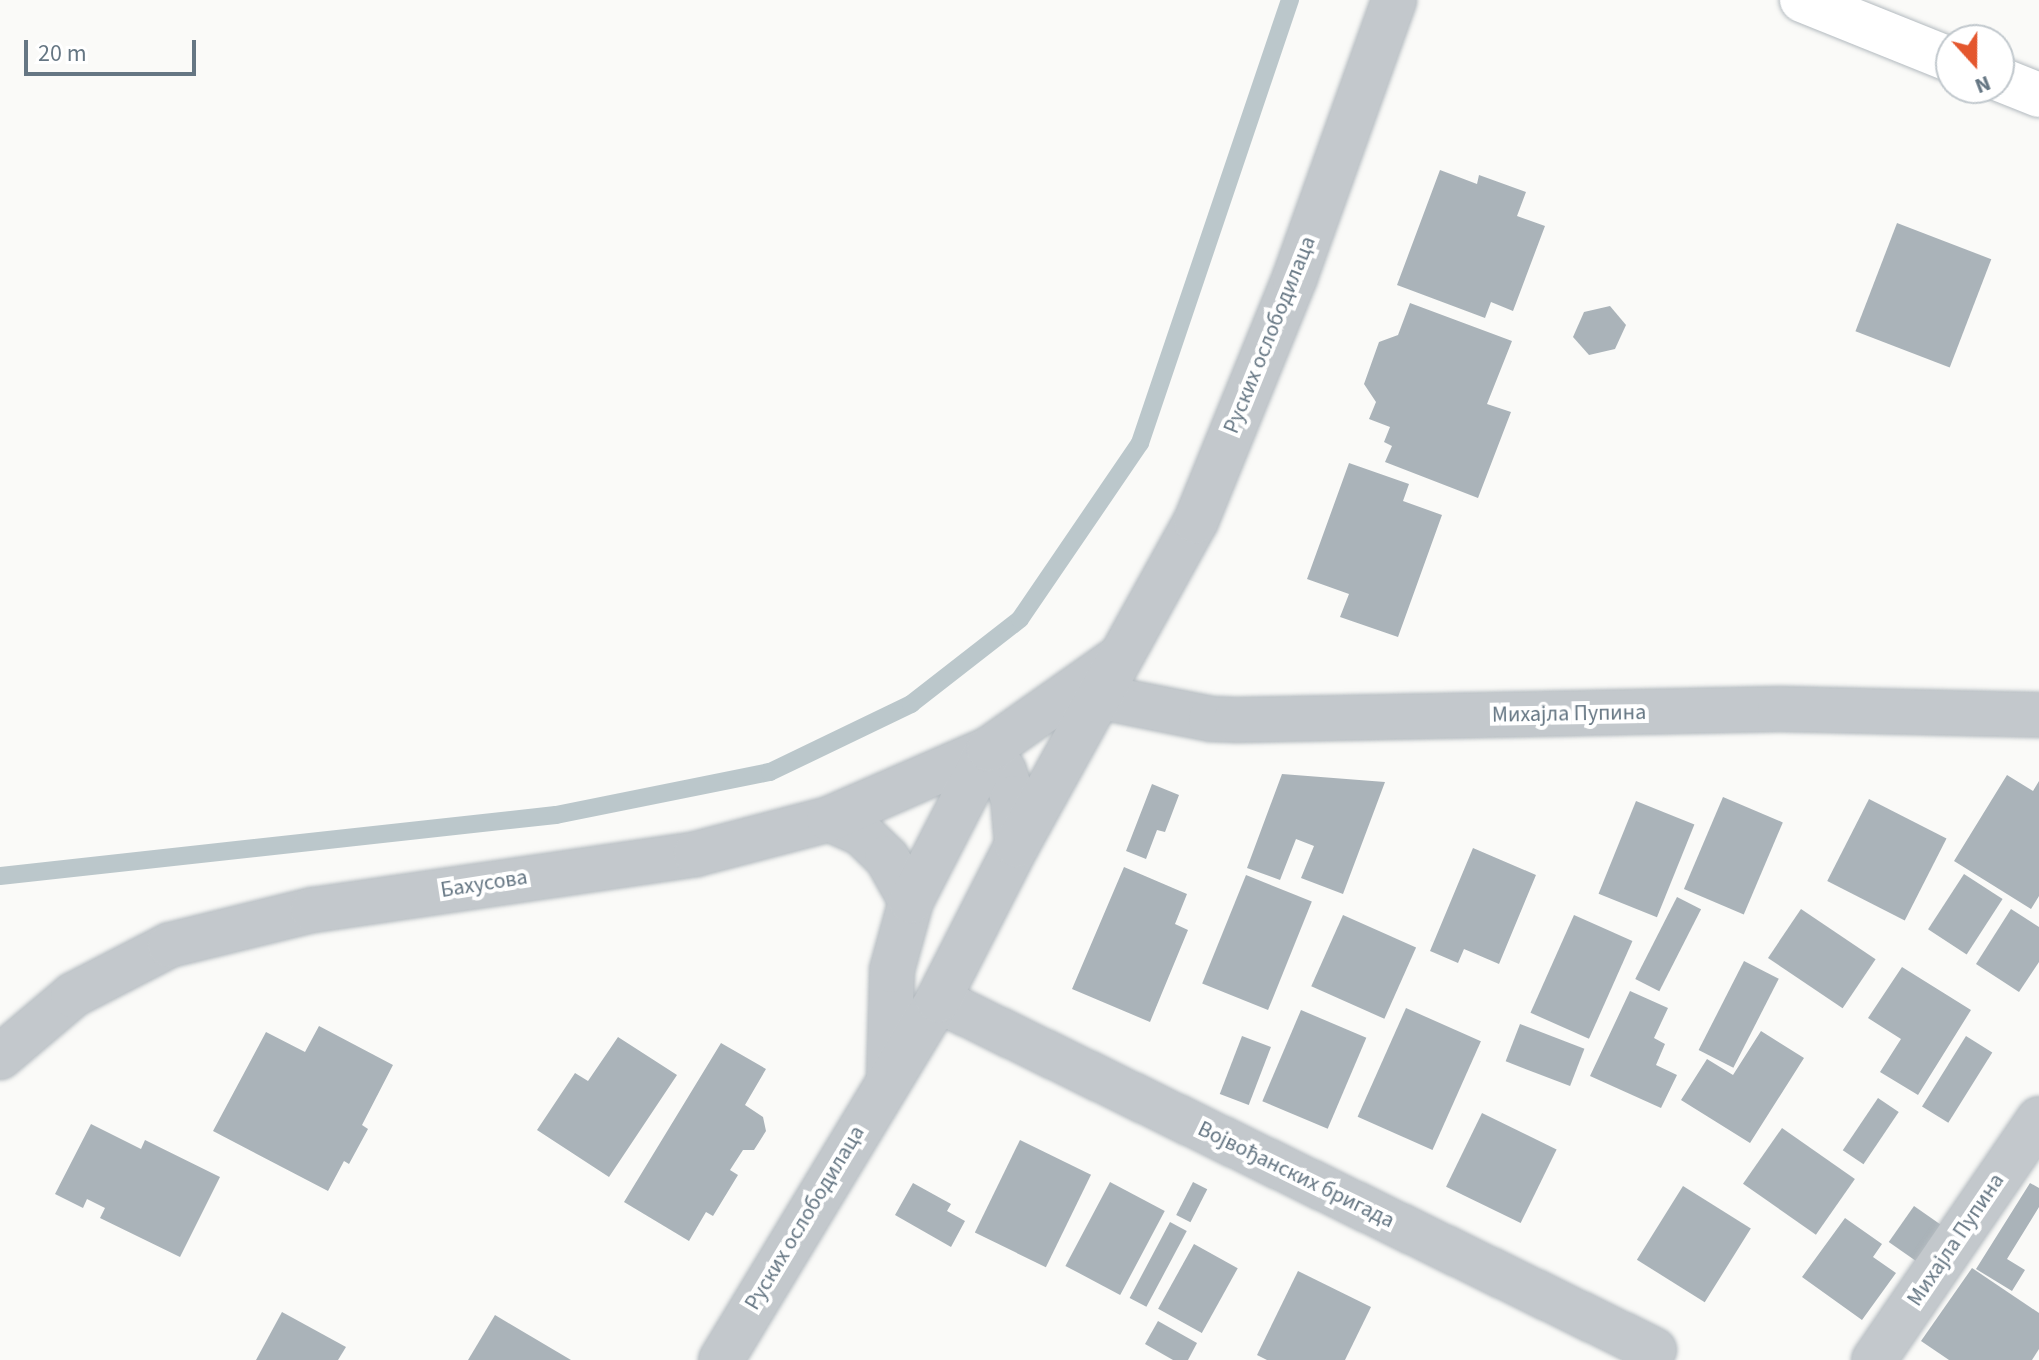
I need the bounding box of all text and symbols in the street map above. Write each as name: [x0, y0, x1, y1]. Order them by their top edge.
scale bar: [28, 24, 200, 74]
north arrow: [1935, 24, 2015, 104]
text: 20 m: [38, 36, 87, 71]
text: N: [1970, 67, 1995, 102]
street label: Руских ослободилаца: [1218, 233, 1322, 437]
street label: Михајла Пупина: [1492, 699, 1646, 729]
street label: Бахусова: [439, 864, 529, 904]
street label: Војвођанских бригада: [1193, 1116, 1399, 1234]
street label: Руских ослободилаца: [740, 1121, 870, 1315]
street label: Михајла Пупина: [1902, 1169, 2010, 1311]

